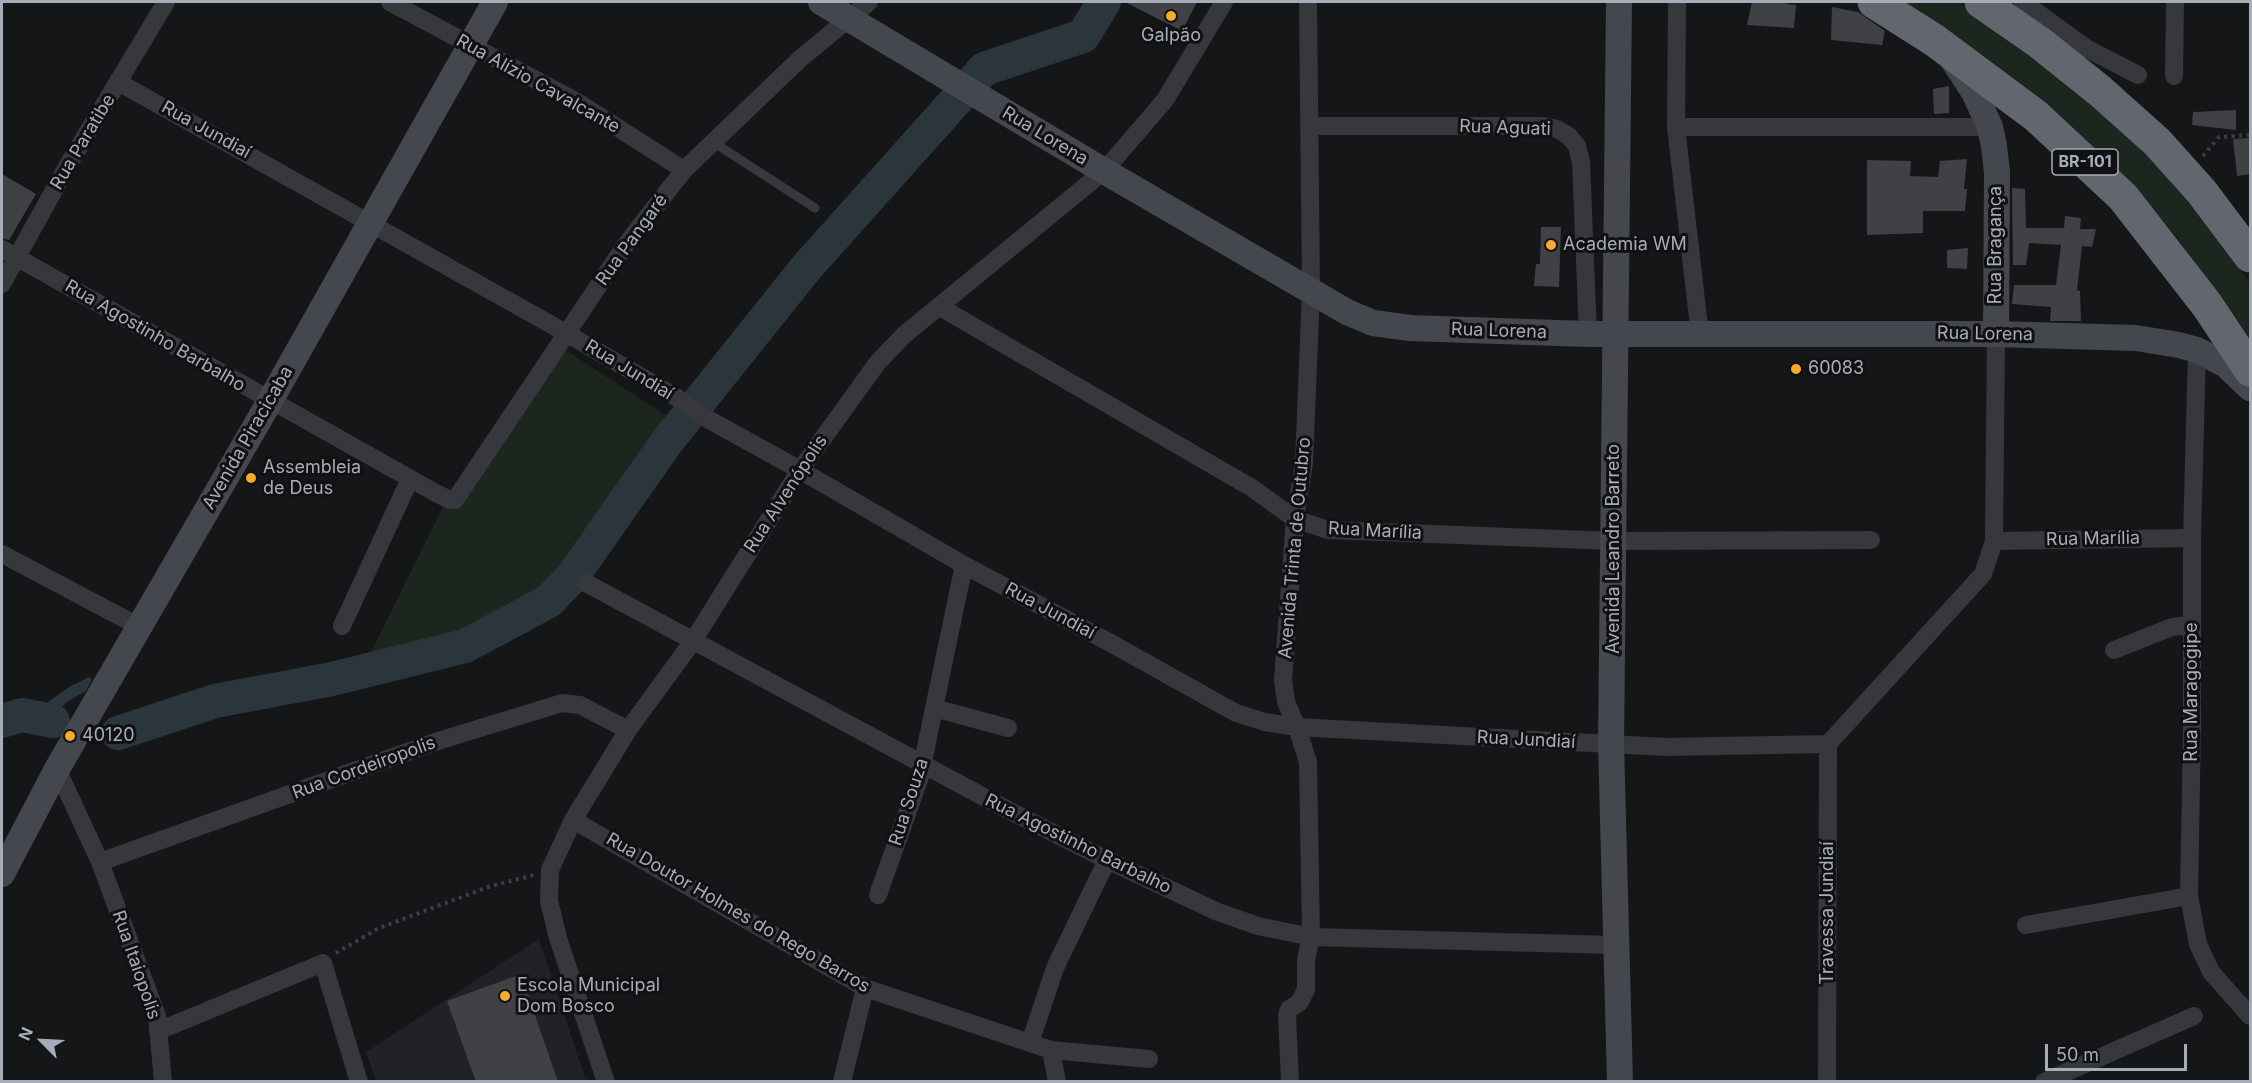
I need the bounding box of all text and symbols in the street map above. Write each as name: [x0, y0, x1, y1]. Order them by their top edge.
marker: Galpão: [1164, 9, 1178, 23]
place label: Galpão: [1141, 25, 1201, 47]
street label: Rua Alízio Cavalcante: [452, 30, 624, 138]
street label: Rua Paratibe: [46, 90, 120, 194]
street label: Rua Jundiaí: [158, 97, 254, 163]
street label: Rua Lorena: [998, 102, 1092, 170]
street label: Rua Aguati: [1459, 116, 1551, 140]
road number: BR-101: [2052, 149, 2118, 175]
street label: Rua Bragança: [1985, 186, 2007, 304]
street label: Rua Pangaré: [592, 190, 672, 290]
place label: Academia WM: [1563, 234, 1687, 256]
marker: Academia WM: [1544, 238, 1558, 252]
street label: Rua Agostinho Barbalho: [61, 276, 249, 396]
street label: Rua Lorena: [1451, 319, 1547, 343]
street label: Rua Lorena: [1937, 322, 2033, 346]
street label: Rua Jundiaí: [581, 335, 677, 405]
place label: 60083: [1808, 358, 1864, 380]
street label: Avenida Piracicaba: [198, 362, 298, 514]
marker: 60083: [1789, 362, 1803, 376]
street label: Rua Alvenópolis: [740, 431, 832, 557]
street label: Avenida Trinta de Outubro: [1275, 436, 1315, 660]
street label: Avenida Leandro Barreto: [1603, 444, 1625, 654]
place label: Assembleia de Deus: [263, 457, 361, 500]
marker: Assembleia de Deus: [244, 471, 258, 485]
street label: Rua Marília: [1327, 518, 1423, 544]
street label: Rua Marília: [2046, 527, 2140, 551]
street label: Rua Jundiaí: [1001, 578, 1099, 644]
street label: Rua Maragogipe: [2181, 622, 2203, 762]
place label: 40120: [82, 725, 135, 747]
street label: Rua Jundiaí: [1476, 727, 1576, 753]
marker: 40120: [63, 729, 77, 743]
street label: Rua Cordeiropolis: [289, 732, 439, 804]
street label: Rua Souza: [885, 756, 933, 848]
street label: Rua Agostinho Barbalho: [981, 789, 1175, 899]
street label: Rua Doutor Holmes do Rego Barros: [602, 828, 874, 998]
street label: Travessa Jundiaí: [1817, 841, 1839, 985]
street label: Rua Itaiopolis: [107, 908, 165, 1022]
place label: Escola Municipal Dom Bosco: [517, 975, 660, 1018]
marker: Escola Municipal Dom Bosco: [498, 989, 512, 1003]
north arrow: [12, 1011, 72, 1071]
text: N: [14, 1024, 37, 1043]
scale bar: [2048, 1032, 2190, 1070]
text: 50 m: [2056, 1044, 2099, 1065]

